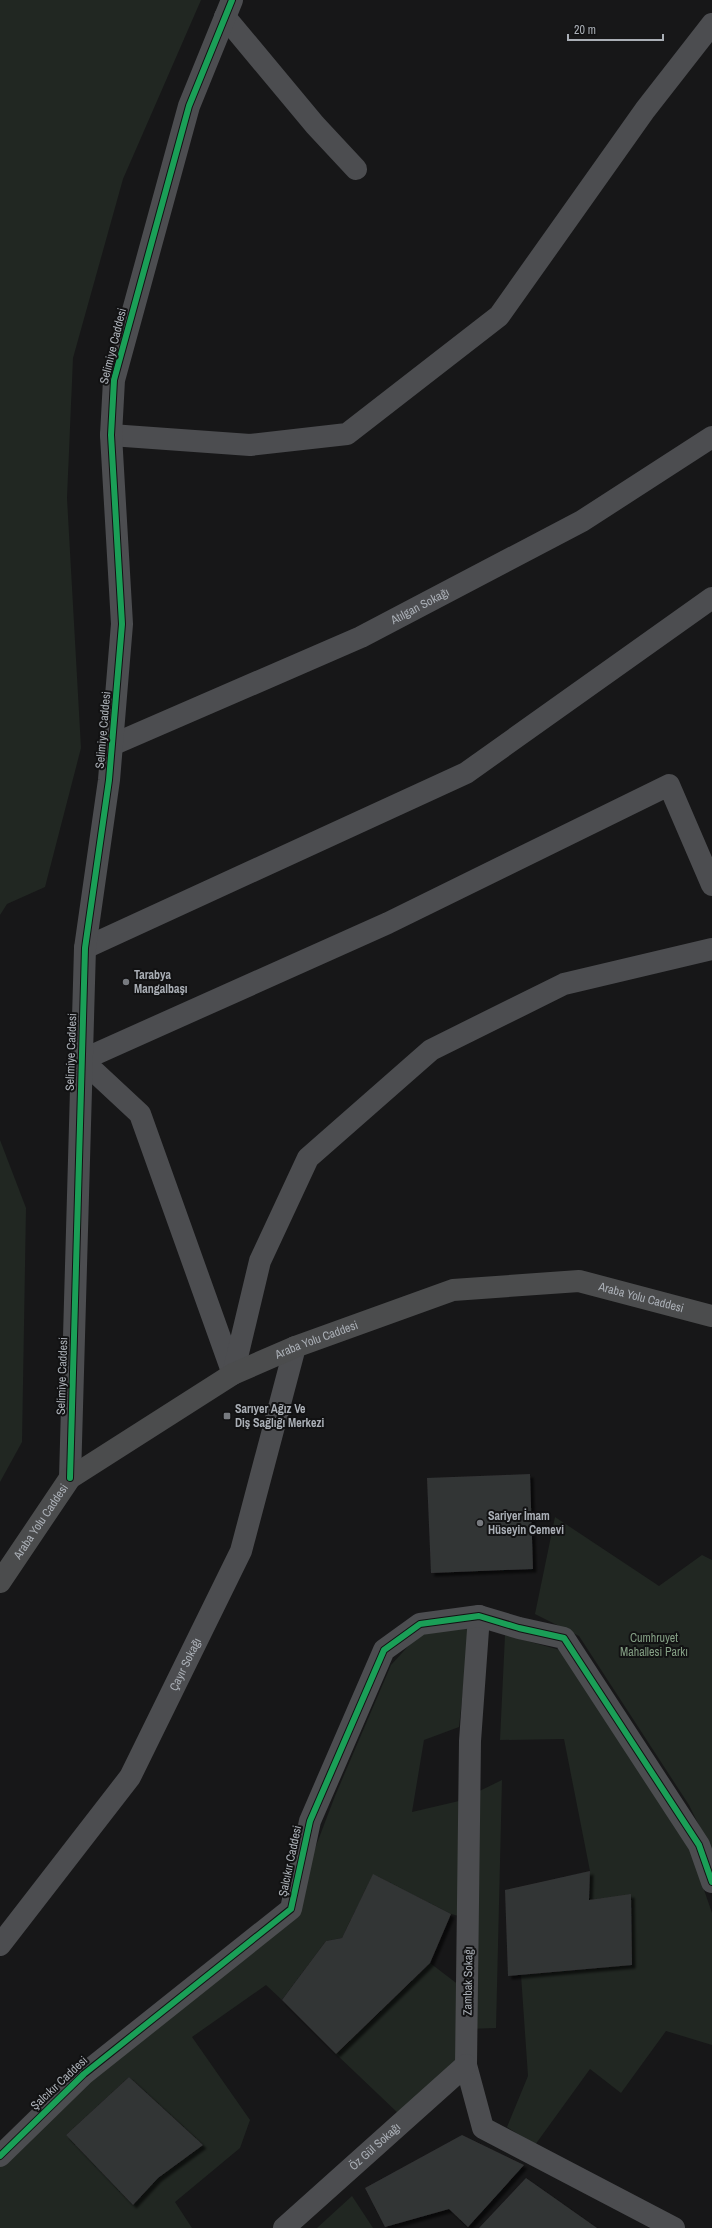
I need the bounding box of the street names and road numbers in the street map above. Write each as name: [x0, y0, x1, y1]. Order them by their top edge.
street label: Selimiye Caddesi: [96, 306, 130, 386]
street label: Atılgan Sokağı: [387, 584, 452, 629]
street label: Selimiye Caddesi: [92, 691, 114, 769]
street label: Selimiye Caddesi: [62, 1013, 80, 1091]
street label: Araba Yolu Caddesi: [596, 1278, 686, 1316]
street label: Araba Yolu Caddesi: [272, 1317, 360, 1363]
street label: Selimiye Caddesi: [53, 1337, 71, 1415]
street label: Araba Yolu Caddesi: [9, 1481, 72, 1563]
street label: Çayır Sokağı: [166, 1635, 205, 1693]
street label: Şalcıkır Caddesi: [275, 1824, 305, 1898]
street label: Zambak Sokağı: [459, 1946, 477, 2016]
street label: Şalcıkır Caddesi: [27, 2053, 91, 2113]
street label: Öz Gül Sokağı: [345, 2119, 404, 2174]

